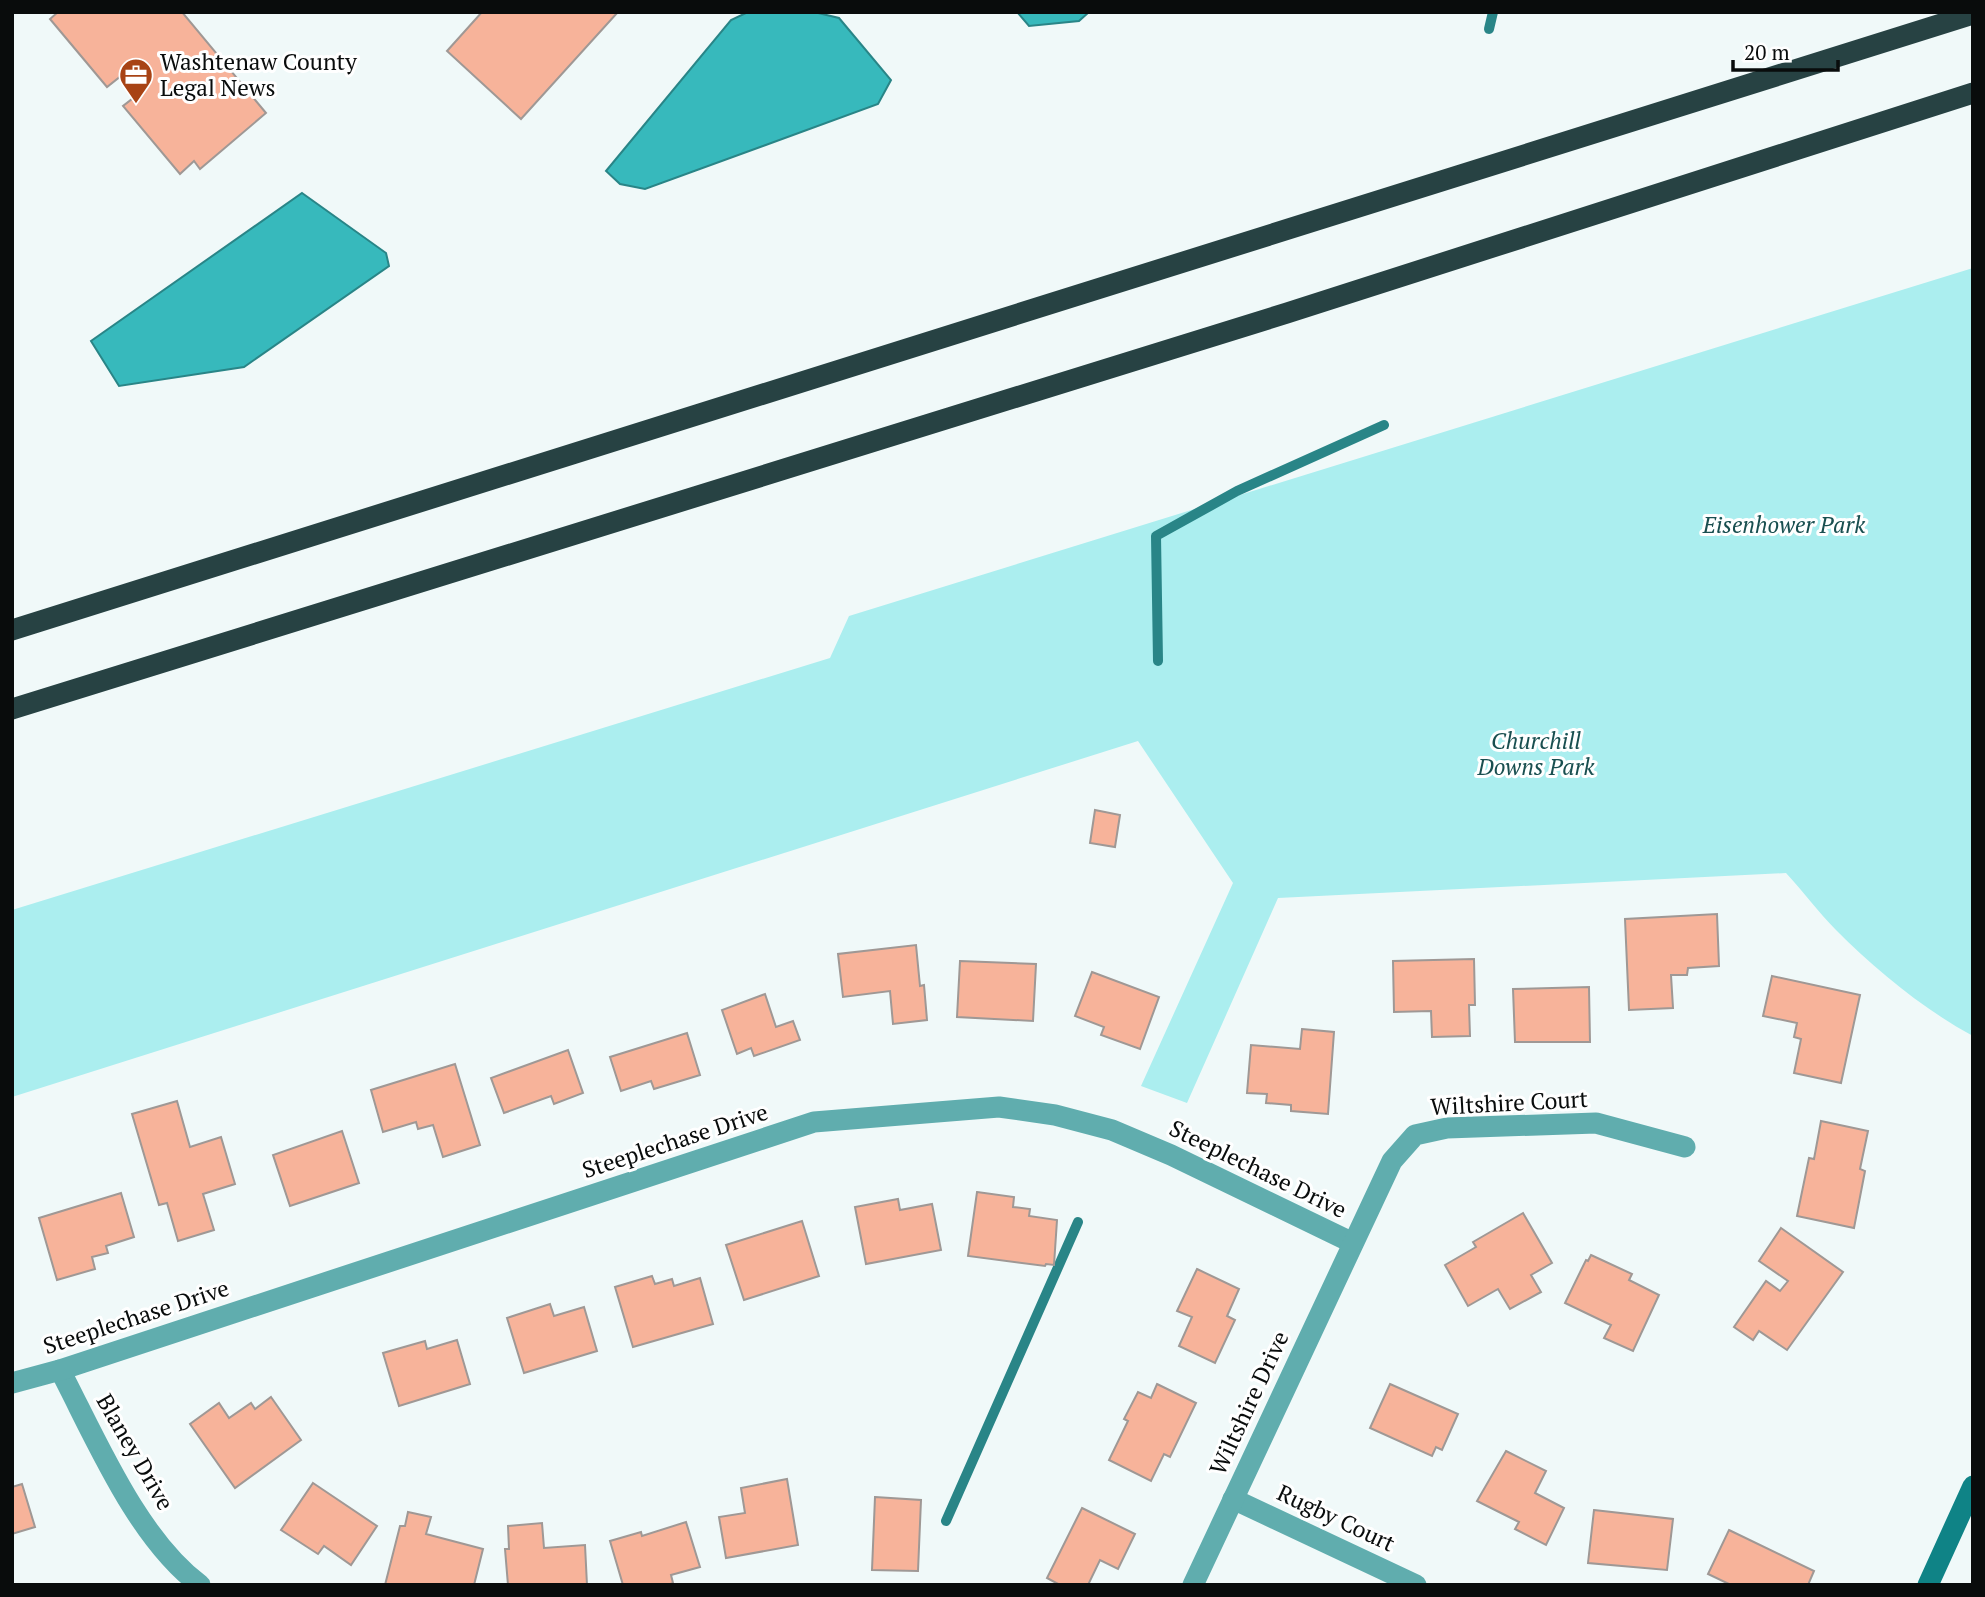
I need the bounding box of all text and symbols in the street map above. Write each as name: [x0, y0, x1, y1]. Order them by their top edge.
scale bar: [1733, 28, 1838, 72]
text: 20 m: [1744, 38, 1790, 66]
place label: Washtenaw County Legal News: [160, 46, 357, 103]
office icon: Washtenaw County Legal News: [117, 56, 155, 105]
park label: Eisenhower Park: [1702, 509, 1866, 540]
park label: Churchill Downs Park: [1477, 725, 1595, 782]
street label: Wiltshire Court: [1429, 1083, 1589, 1122]
street label: Steeplechase Drive: [578, 1096, 772, 1185]
street label: Steeplechase Drive: [1165, 1112, 1352, 1225]
street label: Steeplechase Drive: [39, 1272, 233, 1361]
street label: Wiltshire Drive: [1202, 1326, 1295, 1480]
street label: Blaney Drive: [90, 1388, 181, 1516]
street label: Rugby Court: [1272, 1477, 1401, 1559]

